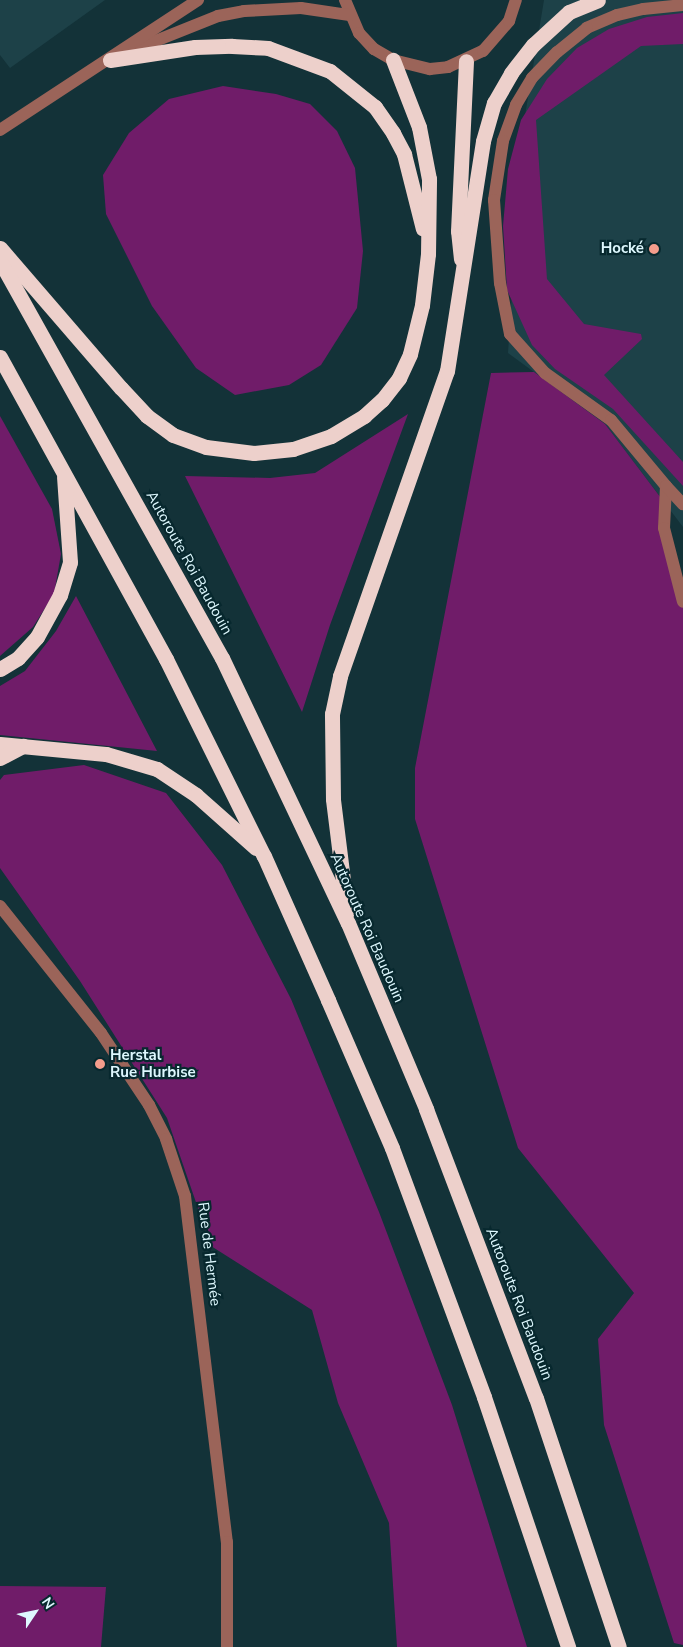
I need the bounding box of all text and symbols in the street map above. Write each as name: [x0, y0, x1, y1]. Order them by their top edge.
place label: Hocké: [601, 240, 644, 258]
marker: Hocké: [648, 243, 660, 255]
street label: Autoroute Roi Baudouin: [142, 488, 236, 638]
street label: Autoroute Roi Baudouin: [326, 851, 408, 1005]
place label: Herstal Rue Hurbise: [110, 1046, 196, 1081]
marker: Herstal Rue Hurbise: [94, 1058, 106, 1070]
street label: Rue de Hermée: [194, 1201, 224, 1307]
street label: Autoroute Roi Baudouin: [482, 1225, 556, 1383]
north arrow: [10, 1587, 60, 1637]
text: N: [37, 1594, 59, 1613]

